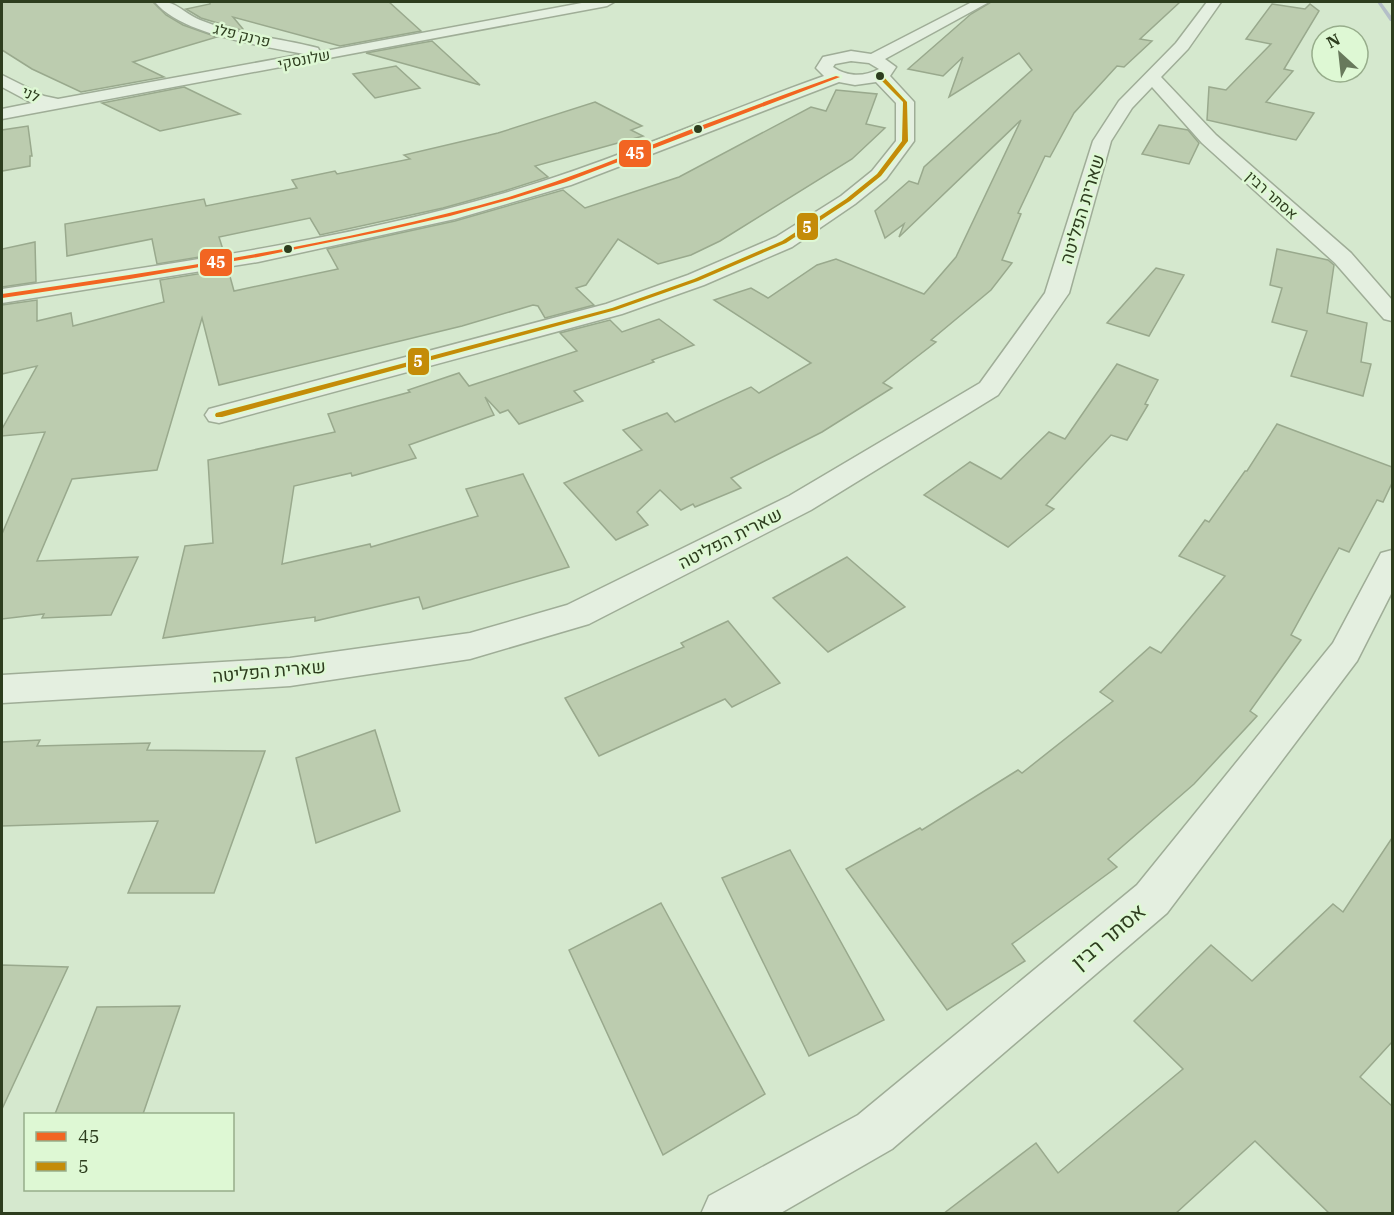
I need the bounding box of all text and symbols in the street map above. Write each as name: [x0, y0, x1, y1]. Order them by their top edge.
street label: פרנק פלג: [212, 19, 272, 51]
north arrow: [1310, 24, 1370, 84]
text: N: [1323, 29, 1343, 52]
street label: שלונסקי: [276, 45, 332, 73]
unlabelled marker: [874, 70, 886, 82]
street label: לני: [19, 82, 43, 106]
unlabelled marker: [692, 123, 704, 135]
line badge: 45: [618, 139, 652, 168]
text: 45: [625, 143, 645, 163]
street label: שארית הפליטה: [1054, 151, 1110, 267]
street label: אסתר רבין: [1242, 167, 1302, 223]
line badge: 5: [796, 212, 819, 241]
text: 5: [802, 217, 812, 237]
unlabelled marker: [282, 243, 294, 255]
line badge: 45: [199, 248, 233, 277]
text: 45: [206, 252, 226, 272]
line badge: 5: [407, 347, 430, 376]
text: 5: [413, 351, 423, 371]
street label: שארית הפליטה: [674, 502, 786, 574]
street label: שארית הפליטה: [211, 655, 327, 687]
street label: אסתר רבין: [1065, 897, 1151, 975]
legend: [24, 1113, 234, 1191]
text: 45: [78, 1125, 100, 1148]
text: 5: [78, 1155, 89, 1178]

